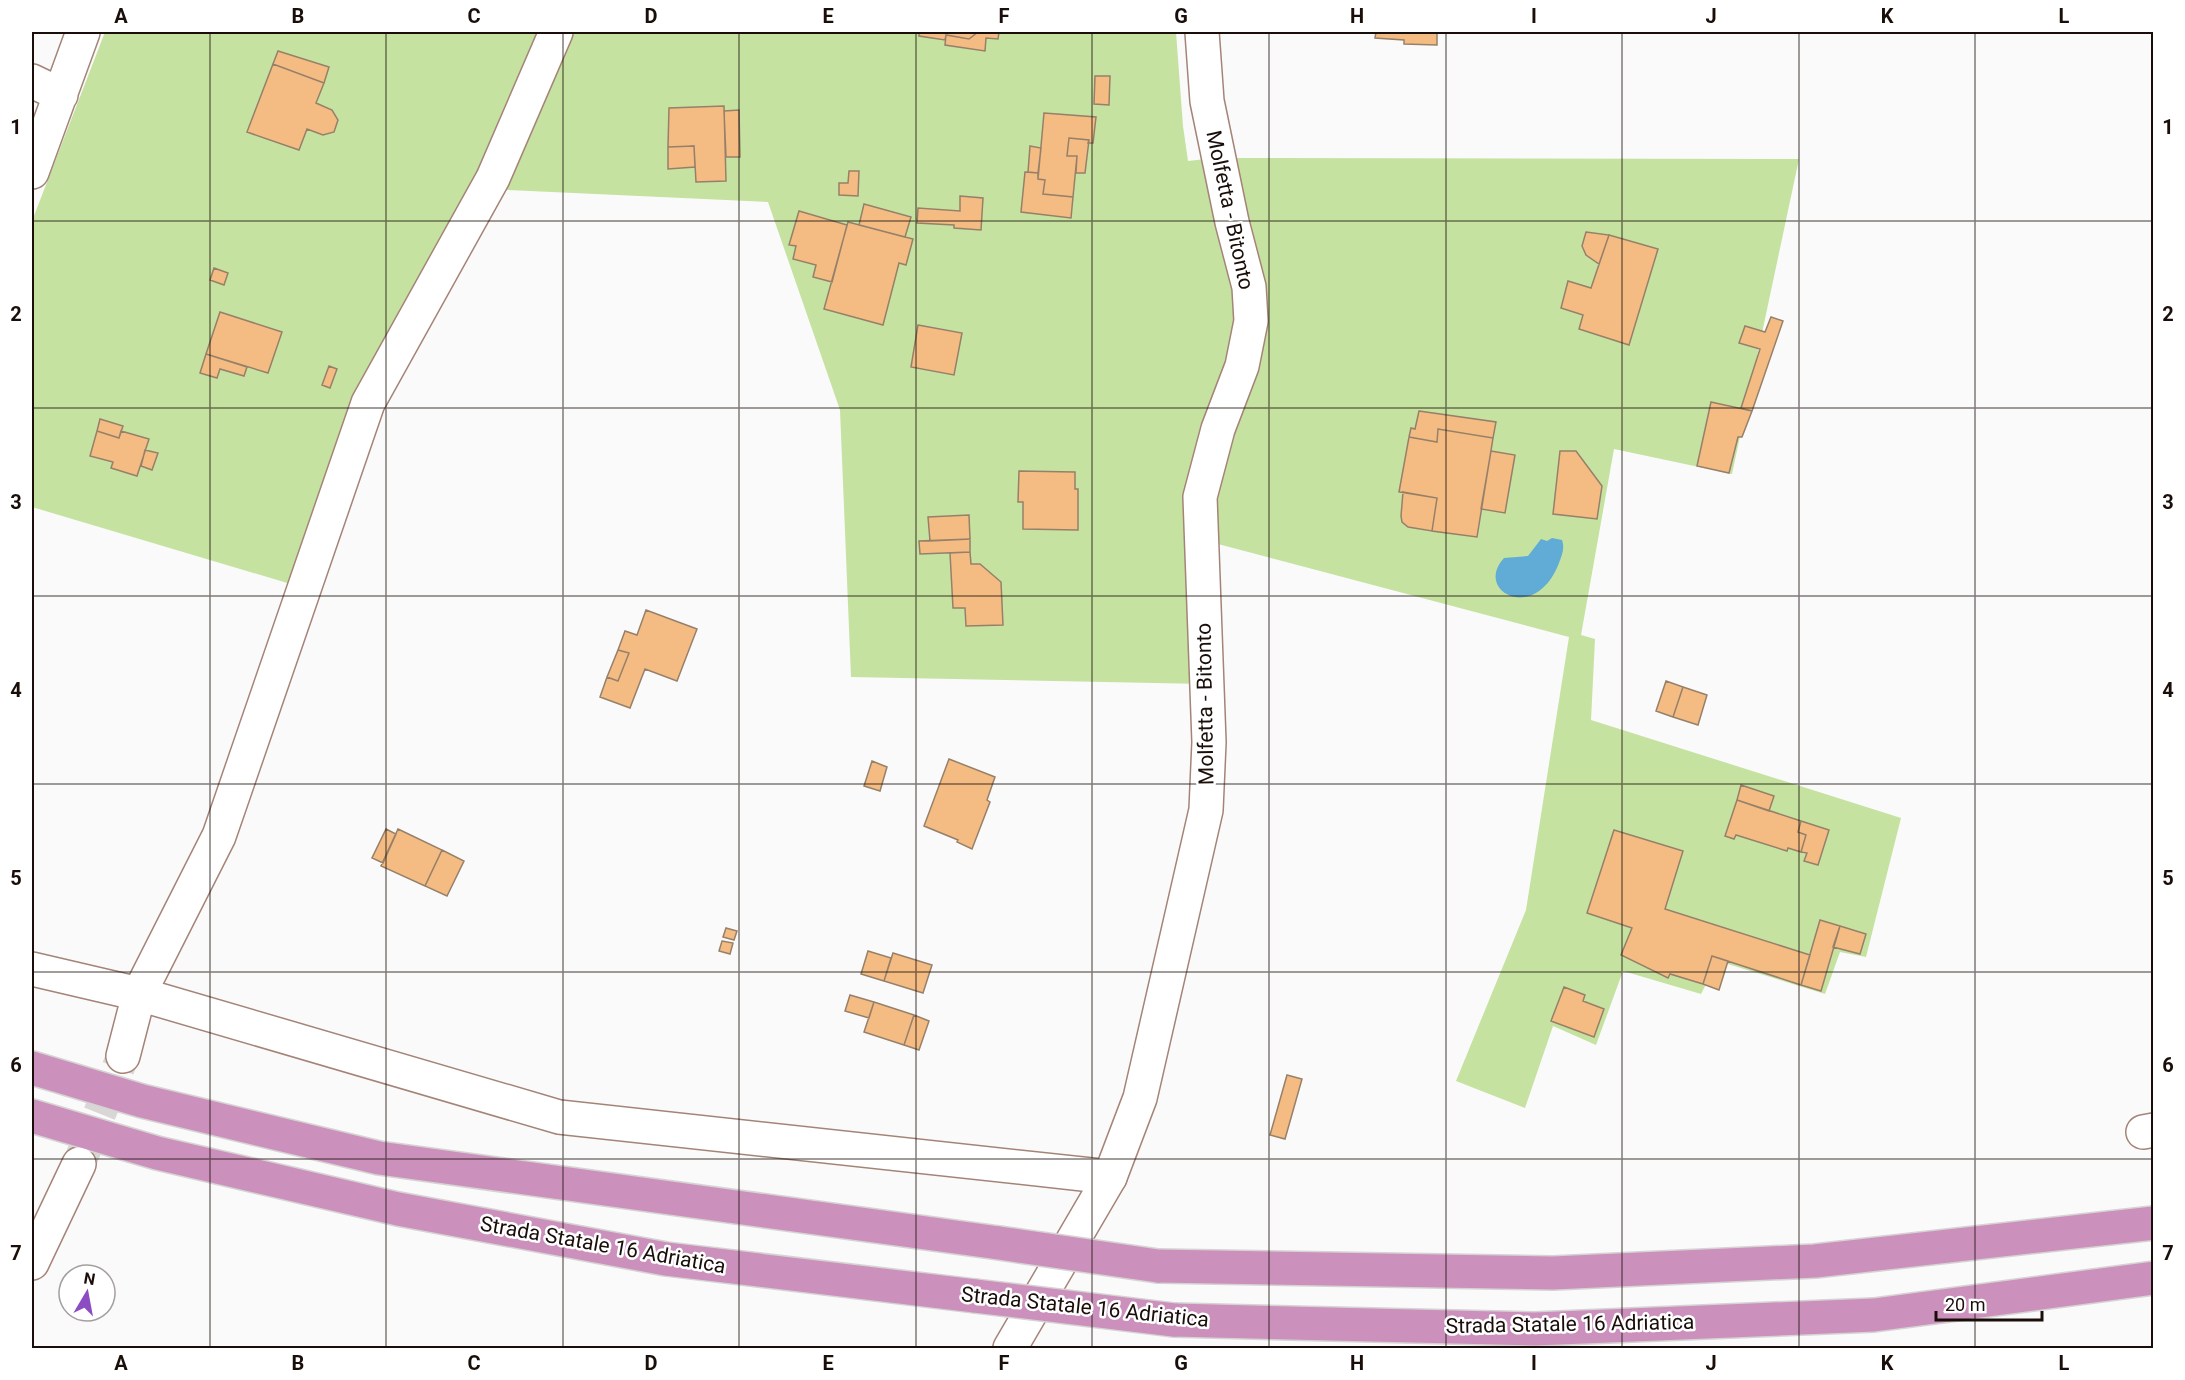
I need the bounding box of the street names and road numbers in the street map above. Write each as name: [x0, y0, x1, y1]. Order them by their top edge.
street label: Molfetta - Bitonto: [1201, 128, 1259, 292]
street label: Molfetta - Bitonto: [1192, 623, 1218, 785]
street label: Strada Statale 16 Adriatica: [478, 1212, 728, 1278]
street label: Strada Statale 16 Adriatica: [960, 1282, 1210, 1332]
street label: Strada Statale 16 Adriatica: [1445, 1310, 1695, 1338]

